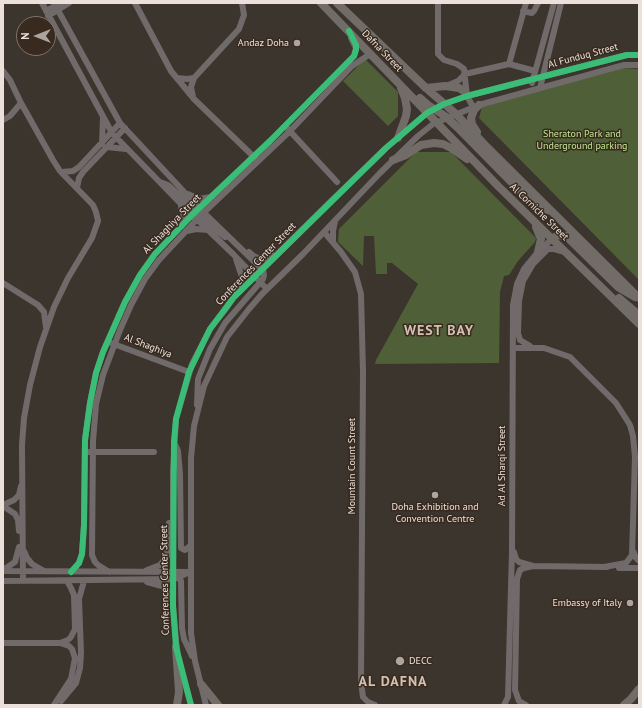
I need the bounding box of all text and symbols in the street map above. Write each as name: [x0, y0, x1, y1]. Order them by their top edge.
north arrow: [16, 16, 56, 56]
street label: Dafna Street: [359, 28, 405, 74]
text: N: [18, 32, 32, 40]
place label: Andaz Doha: [238, 37, 289, 49]
marker: Andaz Doha: [292, 38, 302, 48]
street label: Al Funduq Street: [547, 41, 619, 71]
park label: Sheraton Park and Underground parking: [537, 128, 627, 152]
street label: Al Corniche Street: [507, 181, 571, 243]
street label: Al Shaghiya Street: [140, 192, 204, 256]
street label: Conferences Center Street: [213, 220, 299, 308]
district label: WEST BAY: [404, 323, 474, 339]
street label: Al Shaghiya: [122, 331, 174, 361]
street label: Mountain Count Street: [346, 418, 358, 514]
street label: Ad Al Sharqi Street: [496, 426, 508, 506]
marker: Doha Exhibition and Convention Centre: [430, 490, 440, 500]
place label: Doha Exhibition and Convention Centre: [391, 501, 479, 524]
street label: Conferences Center Street: [158, 525, 172, 635]
place label: Embassy of Italy: [552, 597, 622, 609]
marker: Embassy of Italy: [625, 598, 635, 608]
marker: DECC: [394, 655, 406, 667]
place label: DECC: [409, 655, 432, 667]
district label: AL DAFNA: [358, 674, 428, 690]

